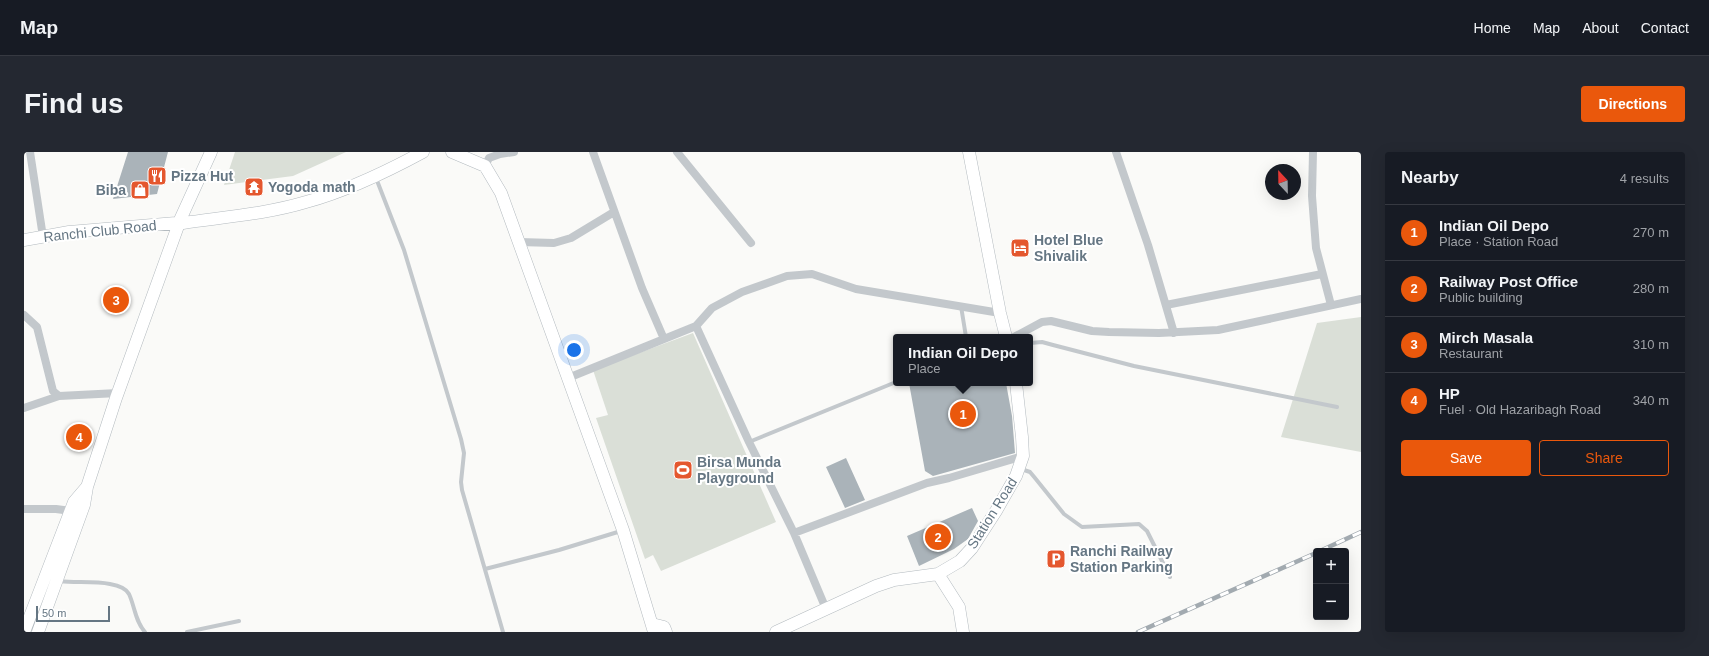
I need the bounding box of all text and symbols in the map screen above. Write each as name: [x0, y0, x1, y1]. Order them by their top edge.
text: Map: [20, 17, 58, 38]
text: Home: [1474, 20, 1511, 36]
text: Map: [1533, 20, 1560, 36]
text: About: [1582, 20, 1619, 36]
text: Contact: [1641, 20, 1689, 36]
button: Directions: [1581, 86, 1685, 122]
text: Find us: [24, 88, 124, 119]
north arrow: [1265, 164, 1301, 200]
restaurant icon: Pizza Hut: [146, 165, 168, 187]
place label: Pizza Hut: [171, 168, 234, 184]
text: Nearby: [1401, 168, 1459, 187]
text: 4 results: [1620, 171, 1669, 186]
temple icon: Yogoda math: [243, 176, 265, 198]
shop icon: Biba: [129, 179, 151, 201]
place label: Yogoda math: [268, 179, 356, 195]
place label: Biba: [96, 182, 126, 198]
street label: Ranchi Club Road: [43, 217, 157, 245]
text: Indian Oil Depo: [1439, 217, 1549, 234]
text: 1: [1410, 225, 1418, 240]
text: 270 m: [1633, 225, 1669, 240]
place label: Hotel Blue Shivalik: [1034, 232, 1103, 264]
text: Place · Station Road: [1439, 234, 1558, 249]
hotel icon: Hotel Blue Shivalik: [1009, 237, 1031, 259]
text: Railway Post Office: [1439, 273, 1578, 290]
text: 2: [1410, 281, 1418, 296]
text: 280 m: [1633, 281, 1669, 296]
pin: 3: [103, 285, 129, 315]
text: Public building: [1439, 290, 1523, 305]
text: Mirch Masala: [1439, 329, 1533, 346]
popup: [893, 334, 1033, 386]
text: 3: [1410, 337, 1418, 352]
text: 310 m: [1633, 337, 1669, 352]
your location: [564, 340, 584, 360]
text: Indian Oil Depo: [908, 344, 1018, 361]
text: Restaurant: [1439, 346, 1503, 361]
text: Place: [908, 361, 941, 376]
text: HP: [1439, 385, 1460, 402]
text: 4: [1410, 393, 1418, 408]
text: 340 m: [1633, 393, 1669, 408]
pin: 1: [950, 399, 976, 429]
text: Fuel · Old Hazaribagh Road: [1439, 402, 1601, 417]
pin: 4: [66, 422, 92, 452]
button: Save: [1401, 440, 1531, 476]
button: Share: [1539, 440, 1669, 476]
place label: Birsa Munda Playground: [697, 454, 781, 486]
sports icon: Birsa Munda Playground: [672, 459, 694, 481]
street label: Station Road: [964, 474, 1020, 552]
pin: 2: [925, 522, 951, 552]
place label: Ranchi Railway Station Parking: [1070, 543, 1173, 575]
parking icon: Ranchi Railway Station Parking: [1045, 548, 1067, 570]
map controls: [1313, 548, 1349, 620]
button: +: [1313, 548, 1349, 584]
button: −: [1313, 584, 1349, 620]
scale bar: [36, 604, 110, 623]
text: 50 m: [42, 607, 66, 619]

